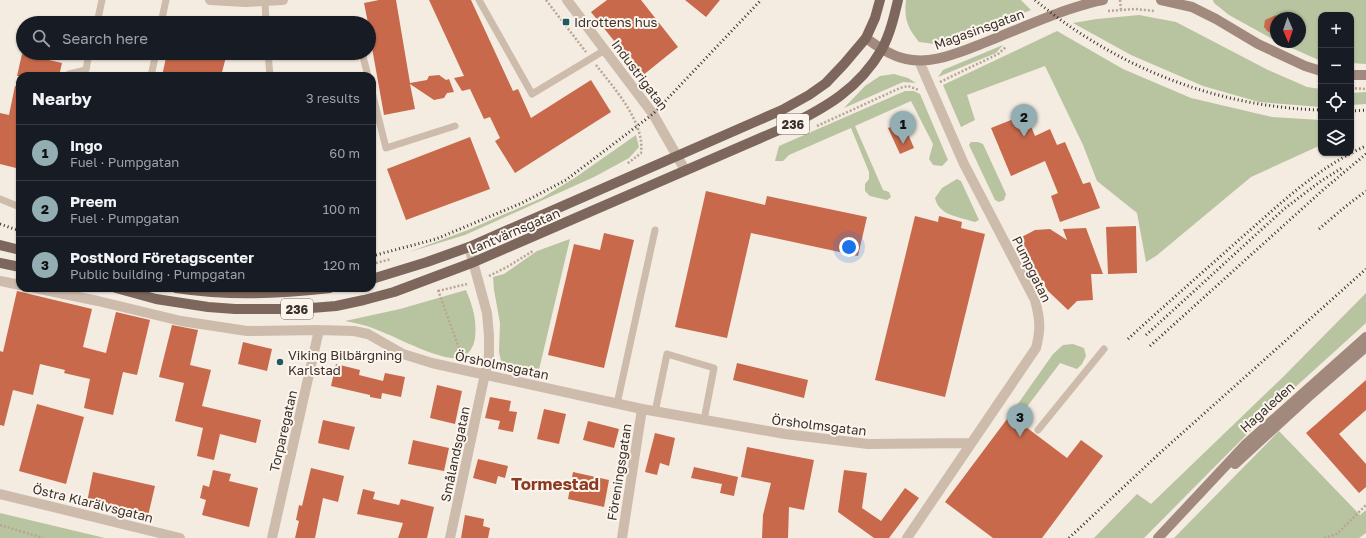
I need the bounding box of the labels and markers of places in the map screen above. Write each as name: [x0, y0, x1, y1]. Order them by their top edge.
place label: Idrottens hus: [574, 14, 658, 30]
marker: Idrottens hus: [561, 17, 571, 27]
pin: 2: [1011, 104, 1037, 137]
pin: 1: [890, 111, 916, 144]
place label: Viking Bilbärgning Karlstad: [288, 347, 402, 378]
marker: Viking Bilbärgning Karlstad: [275, 357, 285, 367]
pin: 3: [1007, 404, 1033, 437]

